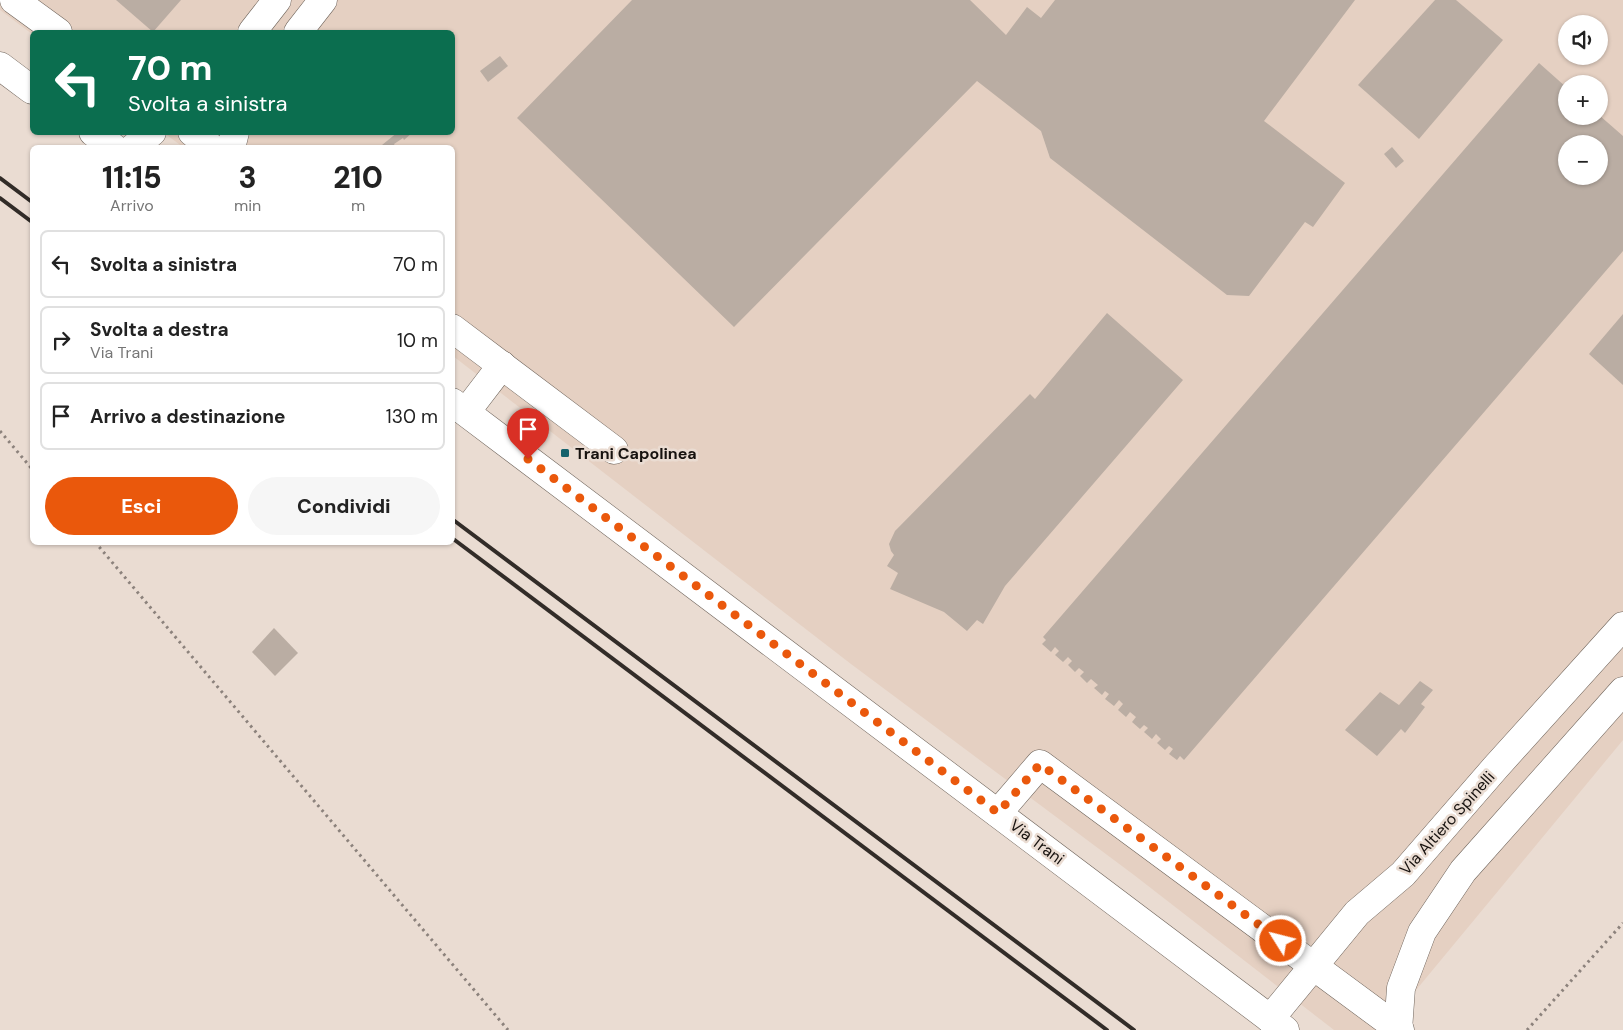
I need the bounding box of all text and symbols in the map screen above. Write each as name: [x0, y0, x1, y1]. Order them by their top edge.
map controls: [1558, 15, 1608, 185]
button: sound: [1558, 15, 1608, 65]
text: 70 m: [128, 45, 212, 91]
icon: left: [45, 50, 110, 115]
button: +: [1558, 75, 1608, 125]
text: Svolta a sinistra: [128, 89, 288, 118]
button: −: [1558, 135, 1608, 185]
text: 11:15: [102, 158, 162, 197]
text: 3: [238, 158, 257, 197]
text: 210: [333, 158, 383, 197]
text: Arrivo: [110, 195, 154, 216]
text: min: [234, 195, 261, 216]
text: m: [351, 195, 365, 216]
icon: left: [47, 250, 75, 278]
text: Svolta a sinistra: [90, 252, 237, 277]
text: 70 m: [393, 252, 438, 277]
text: Svolta a destra: [90, 317, 229, 342]
icon: right: [47, 326, 75, 354]
text: 10 m: [397, 328, 438, 353]
text: Via Trani: [90, 342, 153, 363]
icon: arrive: [47, 402, 75, 430]
text: Arrivo a destinazione: [90, 404, 285, 429]
text: 130 m: [386, 404, 438, 429]
pin: [507, 408, 549, 459]
icon: arrive: [514, 415, 542, 443]
place label: Trani Capolinea: [575, 443, 697, 464]
marker: Trani Capolinea: [559, 447, 571, 459]
button: Esci: [45, 477, 238, 535]
button: Condividi: [248, 477, 440, 535]
street label: Via Altiero Spinelli: [1395, 767, 1499, 879]
street label: Via Trani: [1005, 815, 1069, 869]
position arrow: [1254, 914, 1306, 966]

